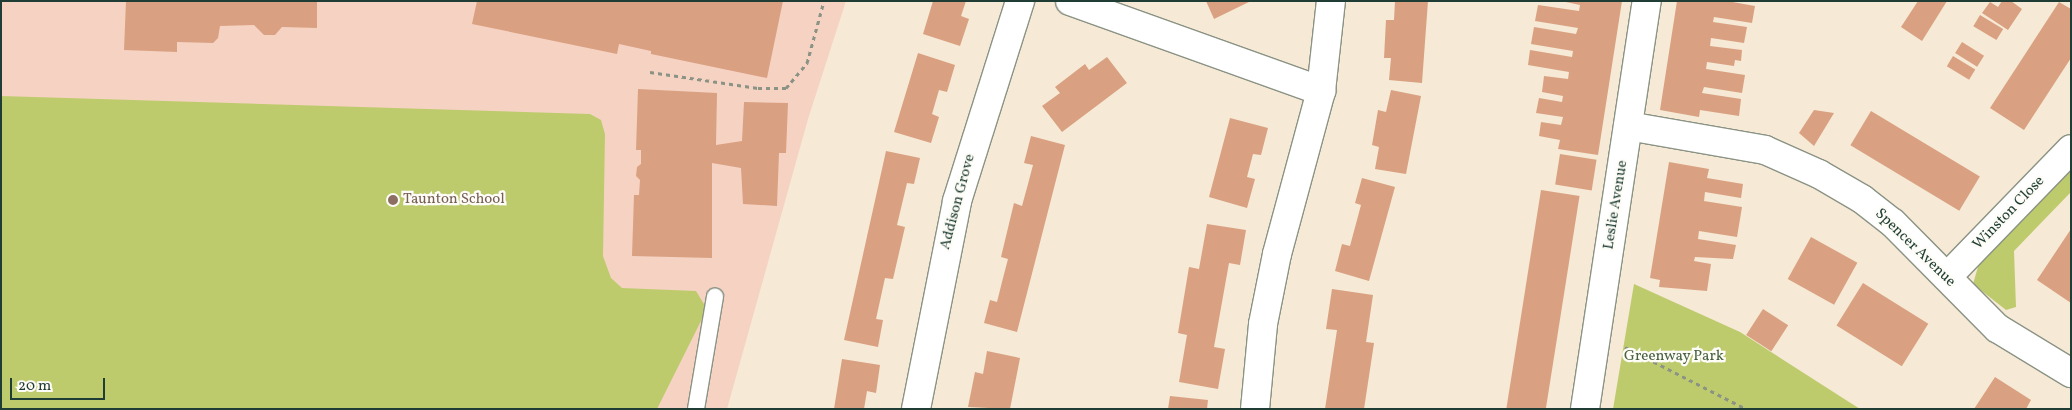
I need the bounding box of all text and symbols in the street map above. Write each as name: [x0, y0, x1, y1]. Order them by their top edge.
street label: Addison Grove: [937, 152, 979, 252]
street label: Leslie Avenue: [1600, 159, 1632, 251]
street label: Winston Close: [1969, 172, 2049, 254]
place label: Taunton School: [403, 191, 505, 209]
marker: Taunton School: [387, 194, 399, 206]
street label: Spencer Avenue: [1871, 205, 1959, 291]
park label: Greenway Park: [1624, 348, 1724, 366]
scale bar: [12, 368, 108, 400]
text: 20 m: [18, 376, 51, 397]

